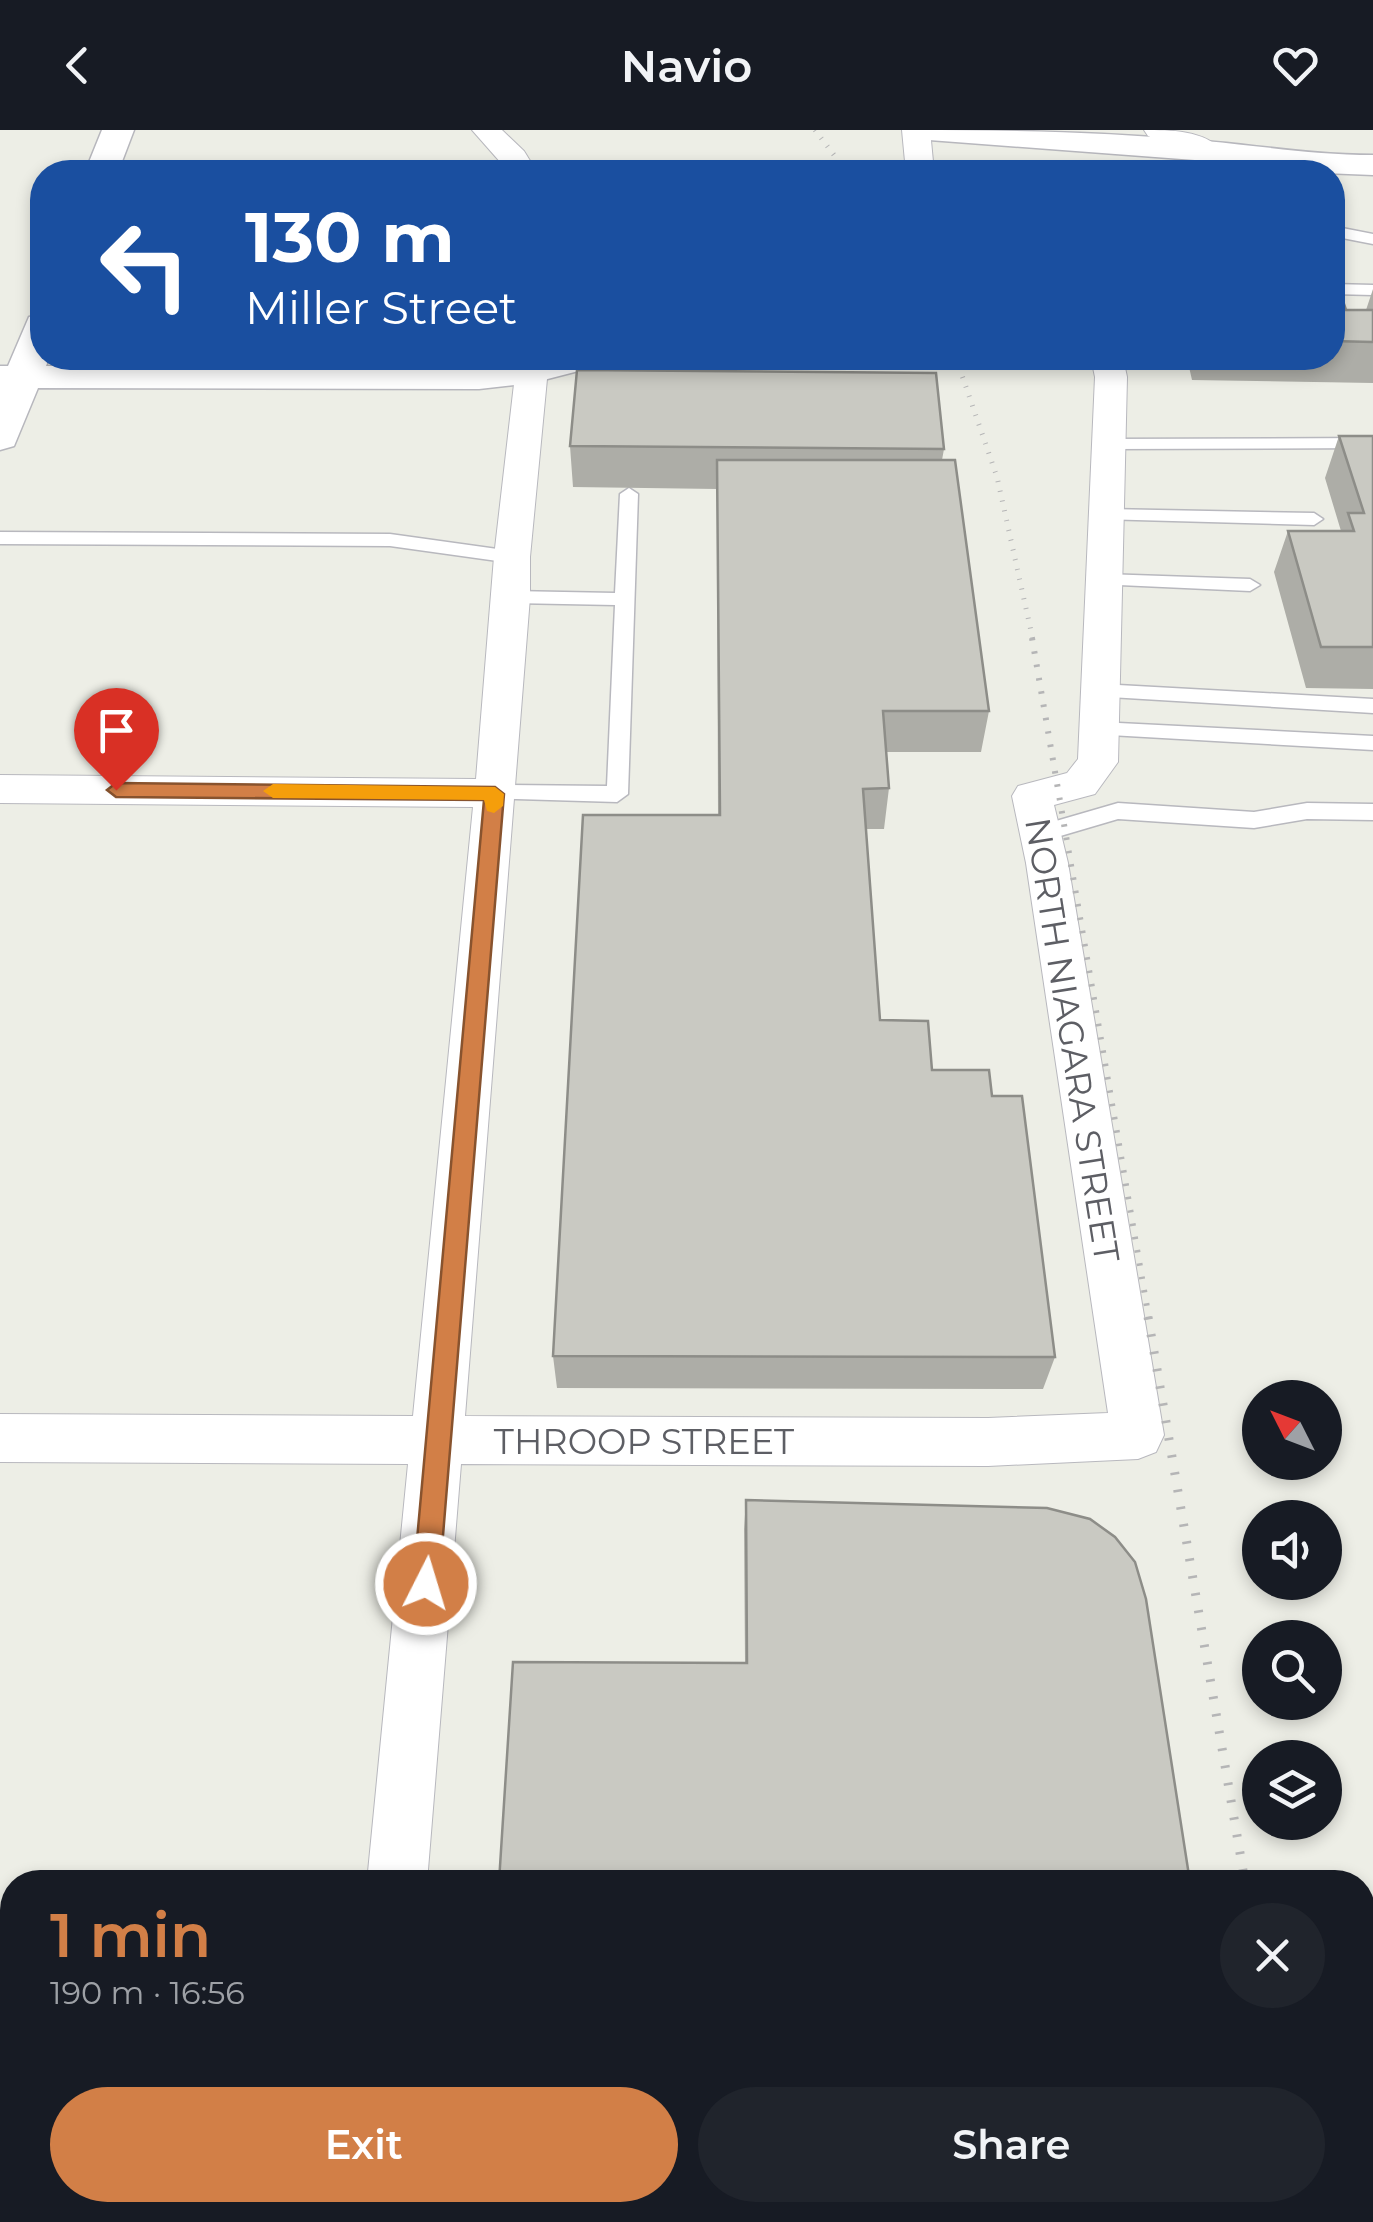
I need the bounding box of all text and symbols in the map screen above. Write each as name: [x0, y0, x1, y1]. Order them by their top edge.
icon: back: [50, 38, 105, 93]
text: Navio: [621, 38, 752, 93]
icon: heart: [1268, 38, 1323, 93]
text: 130 m: [245, 194, 455, 280]
icon: left: [80, 200, 210, 330]
text: Miller Street: [245, 280, 517, 335]
pin: [74, 688, 159, 791]
icon: arrive: [89, 703, 144, 758]
street label: NORTH NIAGARA STREET: [1016, 815, 1129, 1265]
north arrow: [1242, 1380, 1342, 1480]
map controls: [1242, 1380, 1342, 1840]
street label: THROOP STREET: [494, 1420, 794, 1463]
button: sound: [1242, 1500, 1342, 1600]
position arrow: [374, 1532, 478, 1636]
button: search: [1242, 1620, 1342, 1720]
button: layers: [1242, 1740, 1342, 1840]
text: 1 min: [50, 1899, 211, 1972]
button: close: [1220, 1903, 1325, 2008]
text: 190 m · 16:56: [50, 1973, 245, 2012]
button: Exit: [50, 2087, 678, 2202]
button: Share: [698, 2087, 1325, 2202]

